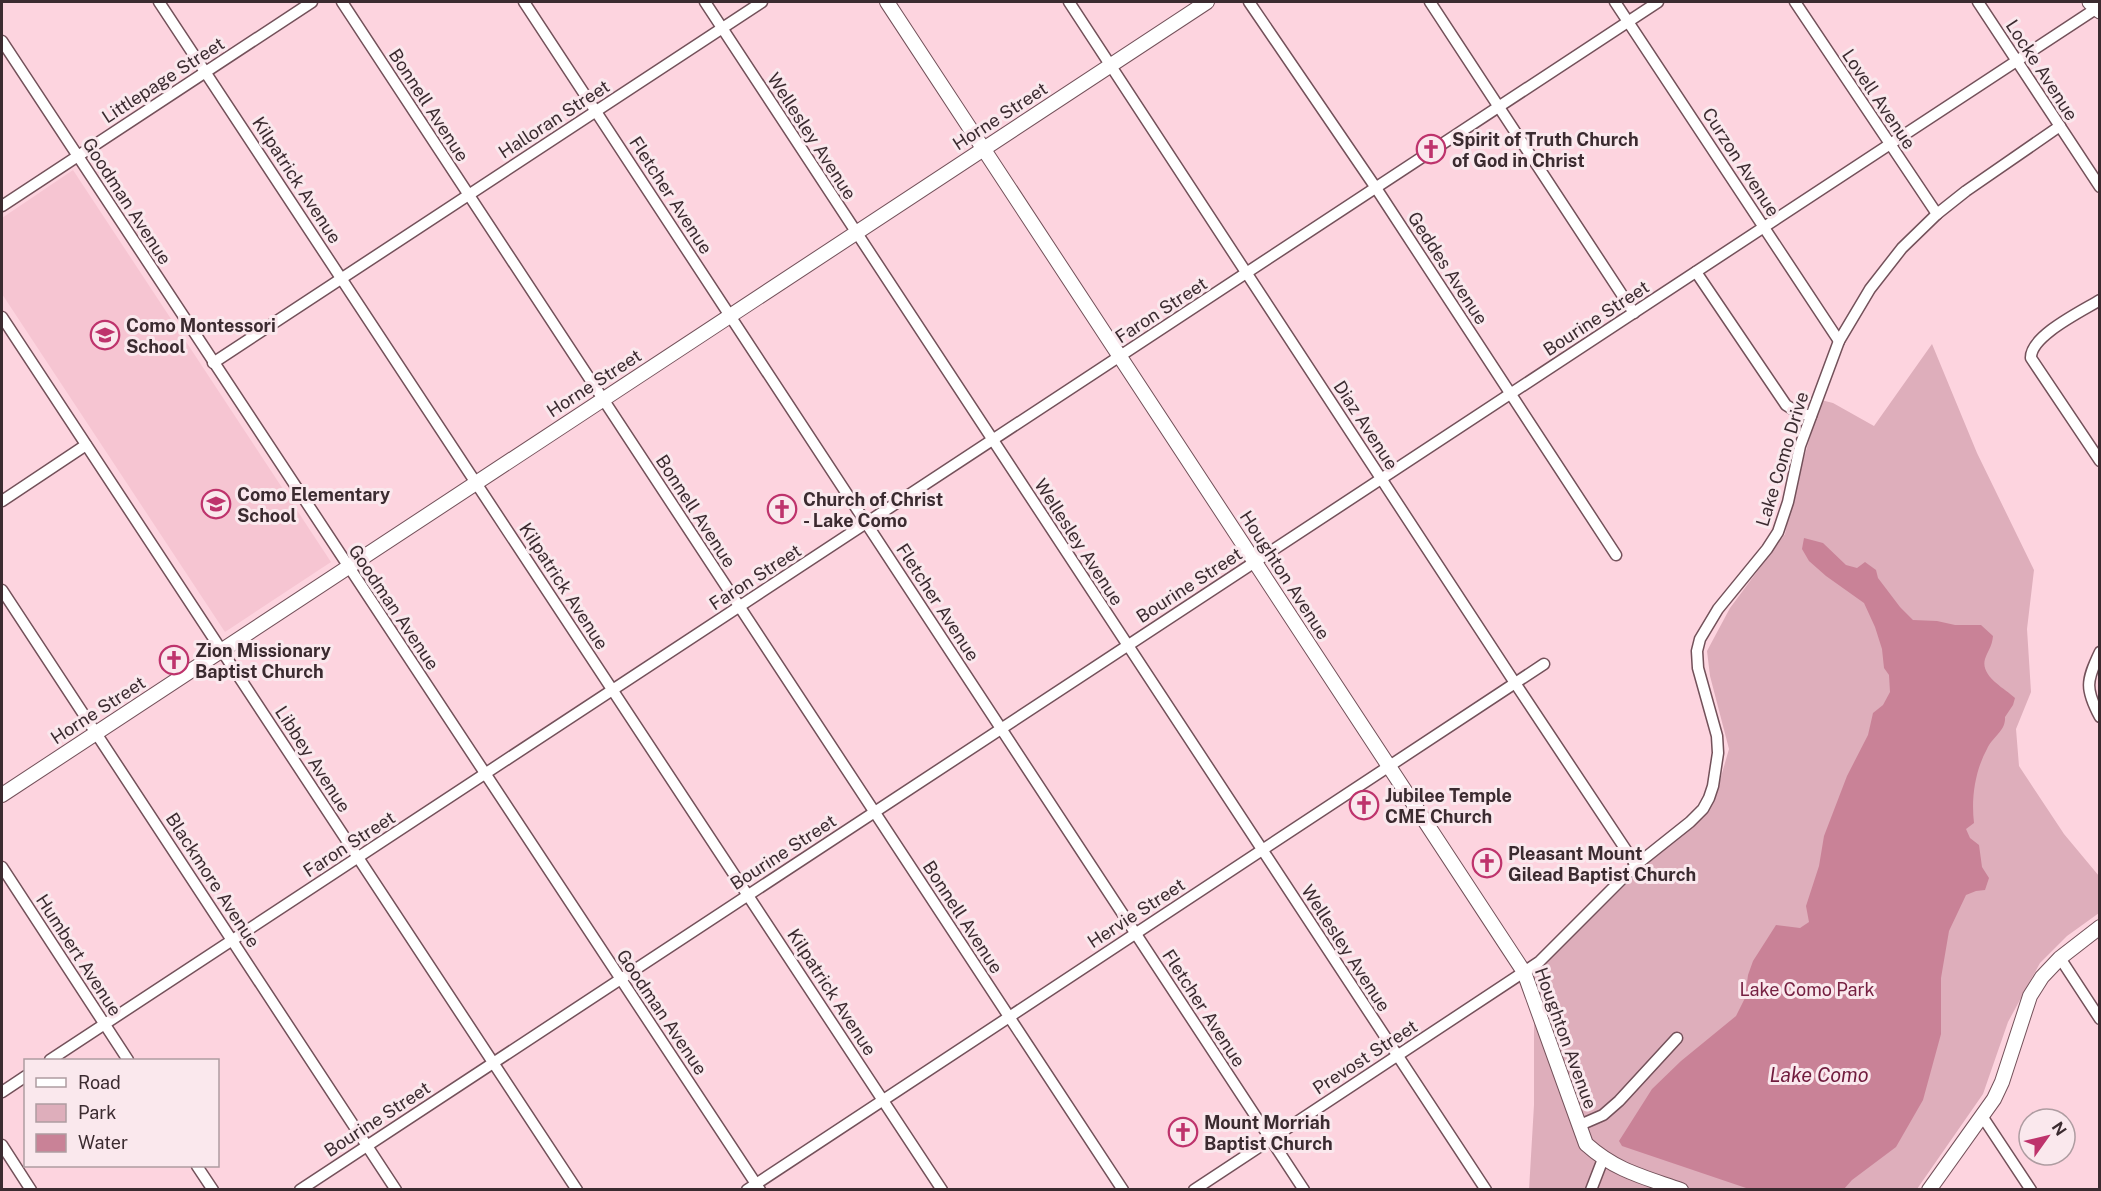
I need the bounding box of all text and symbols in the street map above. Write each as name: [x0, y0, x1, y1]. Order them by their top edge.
street label: Locke Avenue: [2002, 16, 2082, 124]
street label: Littlepage Street: [98, 33, 228, 127]
street label: Bonnell Avenue: [385, 45, 473, 165]
street label: Lovell Avenue: [1838, 45, 1920, 153]
street label: Wellesley Avenue: [763, 69, 861, 203]
street label: Halloran Street: [495, 75, 613, 163]
street label: Horne Street: [949, 78, 1051, 154]
street label: Curzon Avenue: [1698, 104, 1784, 220]
street label: Kilpatrick Avenue: [248, 113, 346, 247]
place label: Spirit of Truth Church of God in Christ: [1452, 129, 1639, 171]
street label: Fletcher Avenue: [625, 132, 717, 258]
church icon: Spirit of Truth Church of God in Christ: [1415, 133, 1447, 165]
street label: Goodman Avenue: [78, 134, 176, 268]
street label: Geddes Avenue: [1404, 208, 1492, 328]
street label: Faron Street: [1111, 273, 1211, 347]
street label: Bourine Street: [1539, 276, 1653, 360]
place label: Como Montessori School: [126, 315, 276, 357]
school or university icon: Como Montessori School: [89, 319, 121, 351]
street label: Horne Street: [543, 345, 645, 421]
street label: Diaz Avenue: [1329, 377, 1403, 473]
street label: Lake Como Drive: [1752, 389, 1812, 529]
street label: Bonnell Avenue: [652, 451, 740, 571]
street label: Wellesley Avenue: [1030, 475, 1128, 609]
place label: Como Elementary School: [237, 484, 390, 526]
school or university icon: Como Elementary School: [200, 488, 232, 520]
place label: Church of Christ - Lake Como: [803, 489, 943, 531]
church icon: Church of Christ - Lake Como: [766, 493, 798, 525]
street label: Houghton Avenue: [1236, 507, 1334, 643]
street label: Kilpatrick Avenue: [515, 519, 613, 653]
street label: Fletcher Avenue: [892, 539, 984, 665]
street label: Goodman Avenue: [344, 540, 444, 674]
street label: Faron Street: [705, 540, 805, 614]
street label: Bourine Street: [1132, 543, 1246, 627]
place label: Zion Missionary Baptist Church: [195, 640, 331, 682]
church icon: Zion Missionary Baptist Church: [158, 644, 190, 676]
street label: Horne Street: [47, 672, 149, 748]
street label: Libbey Avenue: [271, 702, 355, 816]
place label: Jubilee Temple CME Church: [1385, 785, 1512, 827]
church icon: Jubilee Temple CME Church: [1348, 789, 1380, 821]
street label: Faron Street: [299, 807, 399, 881]
street label: Blackmore Avenue: [162, 809, 264, 951]
street label: Bourine Street: [726, 810, 840, 894]
place label: Pleasant Mount Gilead Baptist Church: [1508, 843, 1696, 885]
church icon: Pleasant Mount Gilead Baptist Church: [1471, 847, 1503, 879]
street label: Bonnell Avenue: [919, 857, 1007, 977]
street label: Hervie Street: [1083, 874, 1189, 952]
street label: Wellesley Avenue: [1297, 881, 1395, 1015]
street label: Humbert Avenue: [32, 890, 126, 1020]
street label: Kilpatrick Avenue: [783, 925, 881, 1059]
street label: Goodman Avenue: [612, 945, 712, 1079]
street label: Fletcher Avenue: [1158, 945, 1250, 1071]
street label: Houghton Avenue: [1531, 964, 1601, 1112]
park label: Lake Como Park: [1739, 979, 1875, 1000]
street label: Prevost Street: [1309, 1015, 1421, 1099]
legend: [24, 1059, 219, 1167]
water label: Lake Como: [1770, 1063, 1869, 1087]
text: Road: [78, 1072, 121, 1093]
street label: Bourine Street: [320, 1077, 434, 1161]
text: Park: [78, 1102, 116, 1123]
north arrow: [2017, 1107, 2077, 1167]
place label: Mount Morriah Baptist Church: [1204, 1112, 1333, 1154]
church icon: Mount Morriah Baptist Church: [1167, 1116, 1199, 1148]
text: N: [2048, 1118, 2070, 1139]
text: Water: [78, 1132, 128, 1153]

